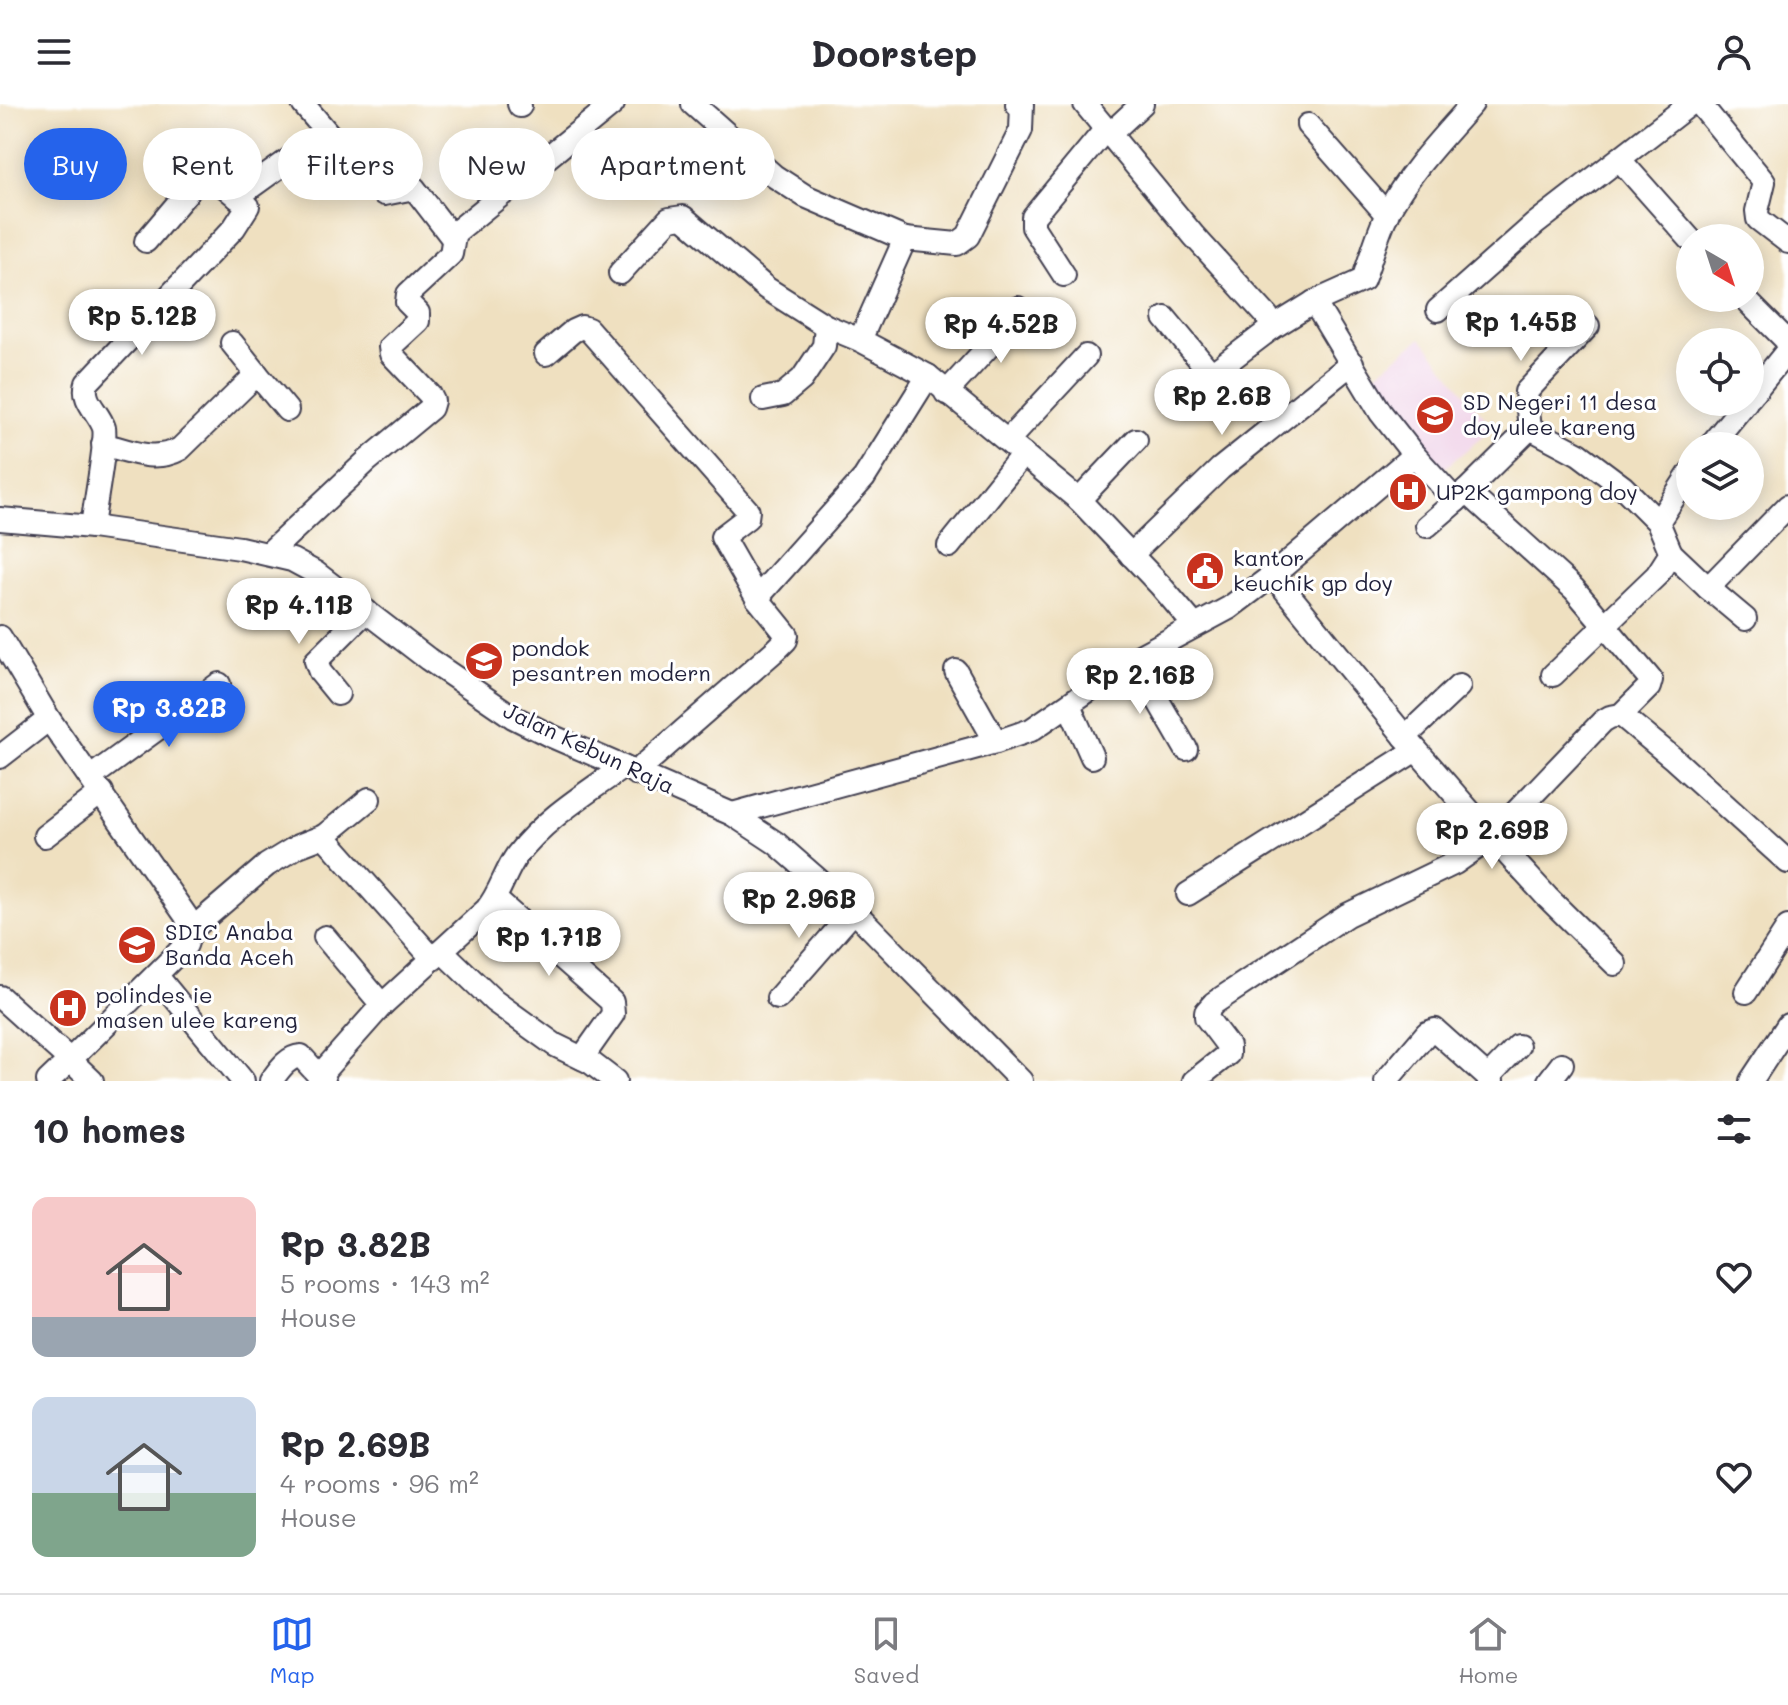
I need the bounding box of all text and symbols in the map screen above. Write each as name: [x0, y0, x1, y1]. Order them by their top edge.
text: Doorstep: [811, 29, 977, 76]
icon: menu: [32, 30, 76, 74]
icon: person: [1712, 30, 1756, 74]
chip: Buy: [24, 128, 127, 200]
chip: Rent: [143, 128, 262, 200]
chip: Filters: [278, 128, 423, 200]
chip: New: [439, 128, 555, 200]
chip: Apartment: [571, 128, 775, 200]
north arrow: [1676, 224, 1764, 312]
map controls: [1676, 224, 1764, 520]
pin: Rp 5.12B: [59, 289, 225, 357]
pin: Rp 1.45B: [1438, 295, 1604, 363]
pin: Rp 4.52B: [918, 297, 1084, 365]
text: Rp 5.12B: [87, 298, 197, 332]
text: Rp 1.45B: [1465, 304, 1577, 338]
text: Rp 4.52B: [943, 306, 1059, 340]
button: locate: [1676, 328, 1764, 416]
pin: Rp 2.6B: [1148, 369, 1296, 437]
text: Rp 2.6B: [1172, 378, 1272, 412]
place label: SD Negeri 11 desa doy ulee kareng: [1463, 387, 1657, 441]
school or university icon: SD Negeri 11 desa doy ulee kareng: [1414, 394, 1456, 436]
button: layers: [1676, 432, 1764, 520]
hospital icon: UP2K gampong doy: [1387, 471, 1429, 513]
place label: UP2K gampong doy: [1436, 477, 1638, 506]
place label: kantor keuchik gp doy: [1233, 543, 1393, 597]
public building icon: kantor keuchik gp doy: [1184, 550, 1226, 592]
pin: Rp 4.11B: [216, 578, 382, 646]
text: Rp 4.11B: [245, 587, 353, 621]
place label: pondok pesantren modern: [512, 633, 711, 687]
school or university icon: pondok pesantren modern: [463, 640, 505, 682]
pin: Rp 2.16B: [1057, 648, 1223, 716]
text: Rp 2.16B: [1084, 657, 1196, 691]
pin: Rp 3.82B: [86, 681, 252, 749]
text: Rp 3.82B: [111, 690, 227, 724]
street label: Jalan Kebun Raja: [499, 695, 679, 800]
pin: Rp 2.69B: [1409, 803, 1575, 871]
text: Rp 2.69B: [1434, 812, 1550, 846]
pin: Rp 2.96B: [716, 872, 882, 940]
text: Rp 2.96B: [741, 881, 857, 915]
pin: Rp 1.71B: [466, 910, 632, 978]
place label: SDIC Anaba Banda Aceh: [165, 917, 294, 971]
text: Rp 1.71B: [496, 919, 602, 953]
school or university icon: SDIC Anaba Banda Aceh: [116, 924, 158, 966]
place label: polindes ie masen ulee kareng: [96, 980, 298, 1034]
hospital icon: polindes ie masen ulee kareng: [47, 987, 89, 1029]
text: 10 homes: [32, 1107, 186, 1152]
icon: filters: [1712, 1107, 1756, 1151]
text: Rp 3.82B: [280, 1221, 431, 1266]
icon: home: [96, 1229, 192, 1325]
icon: heart: [1712, 1255, 1756, 1299]
text: 5 rooms · 143 m²: [280, 1266, 490, 1300]
text: House: [280, 1300, 357, 1334]
text: Rp 2.69B: [280, 1421, 431, 1466]
icon: home: [96, 1429, 192, 1525]
icon: heart: [1712, 1455, 1756, 1499]
text: 4 rooms · 96 m²: [280, 1466, 479, 1500]
text: House: [280, 1500, 357, 1534]
tab: Map: [270, 1612, 314, 1689]
tab: Saved: [854, 1612, 919, 1689]
tab: Home: [1458, 1612, 1518, 1689]

